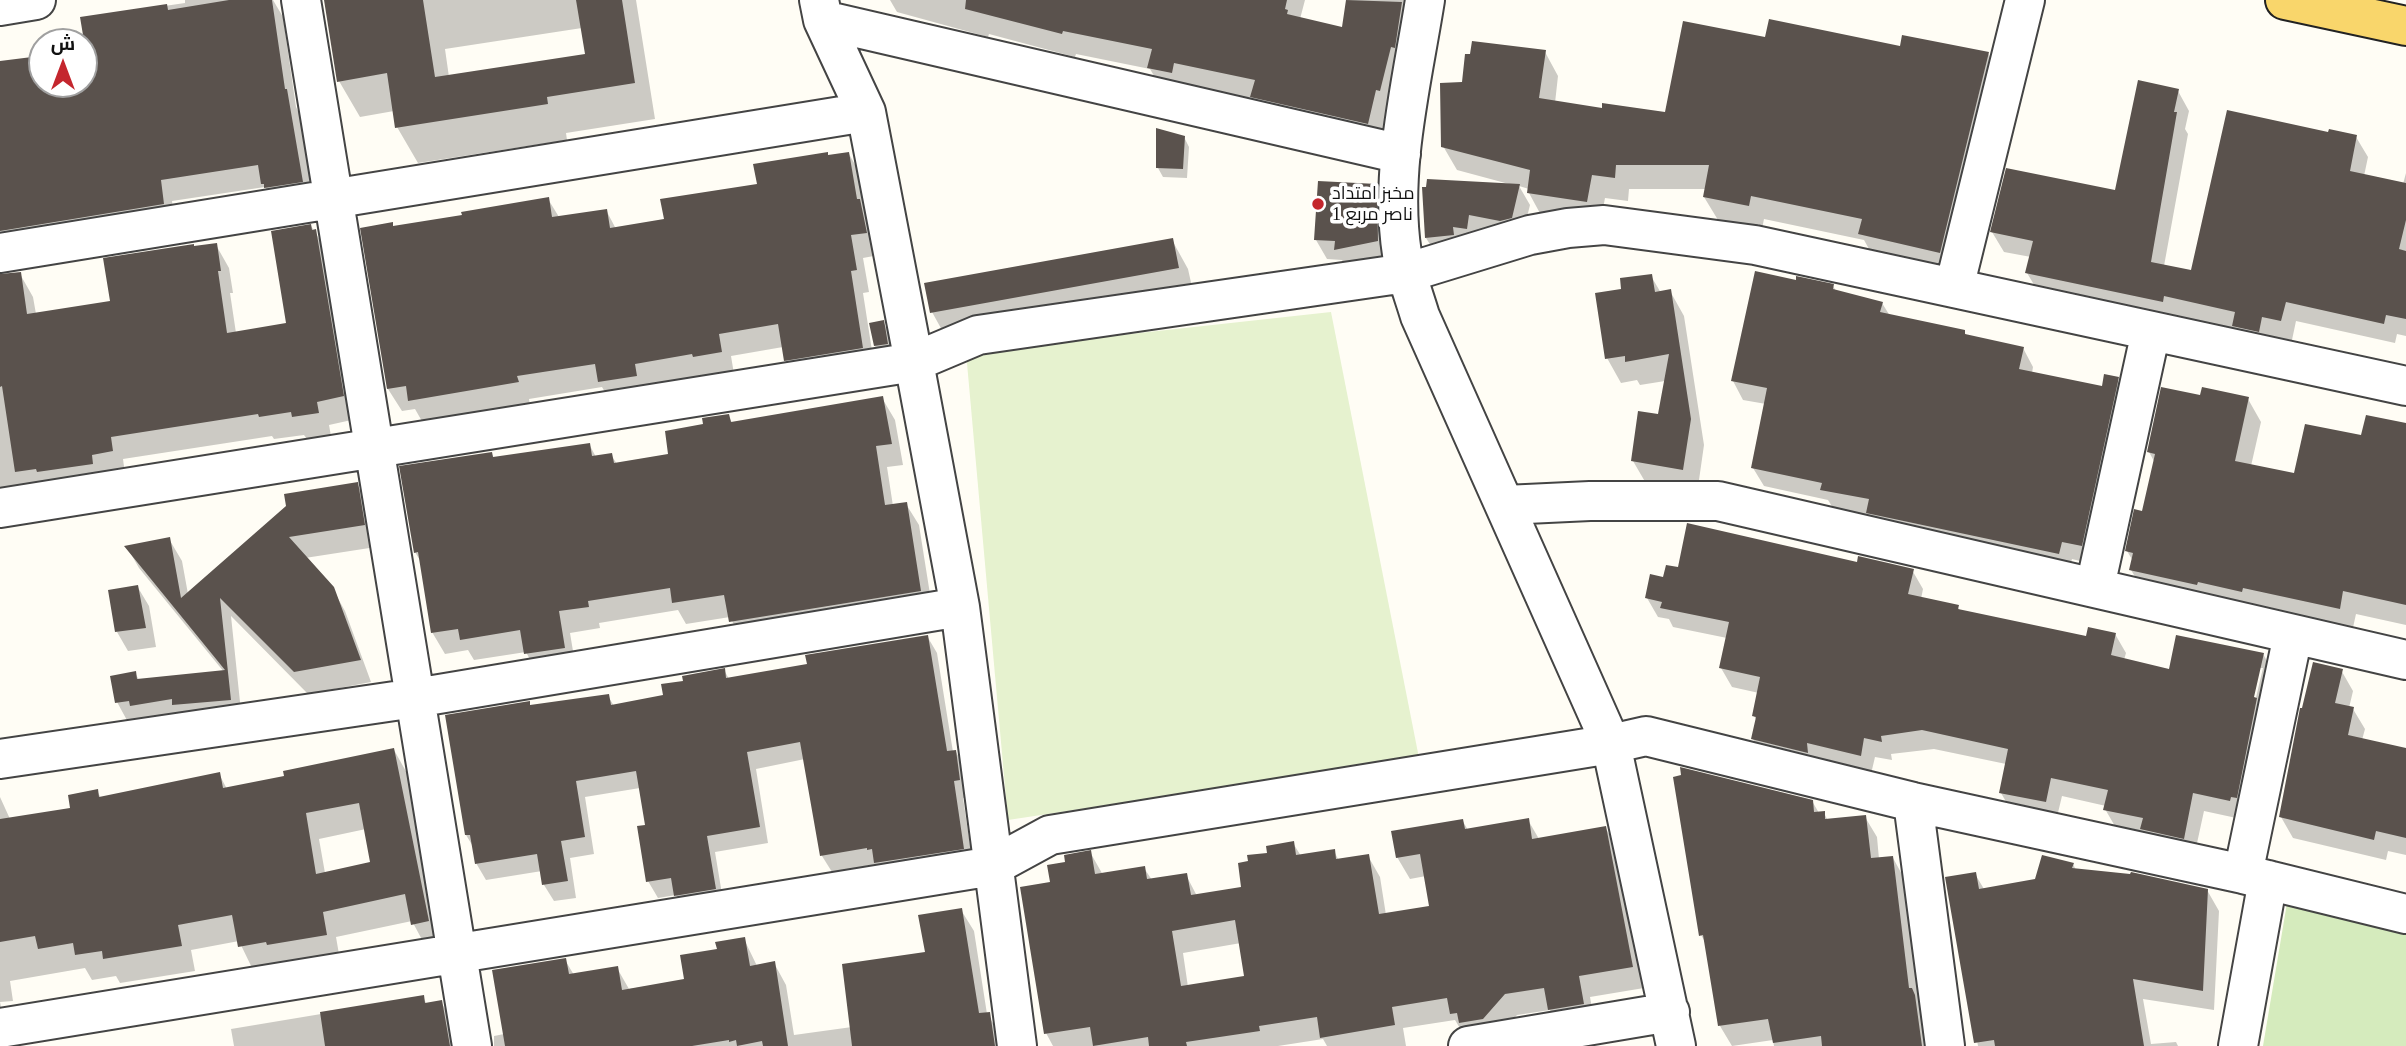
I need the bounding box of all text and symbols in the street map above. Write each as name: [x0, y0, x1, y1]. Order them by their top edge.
north arrow: [28, 28, 98, 98]
text: ش: [51, 33, 75, 54]
place label: مخبز امتداد ناصر مربع 1: [1332, 183, 1414, 226]
marker: مخبز امتداد ناصر مربع 1: [1310, 196, 1326, 212]

